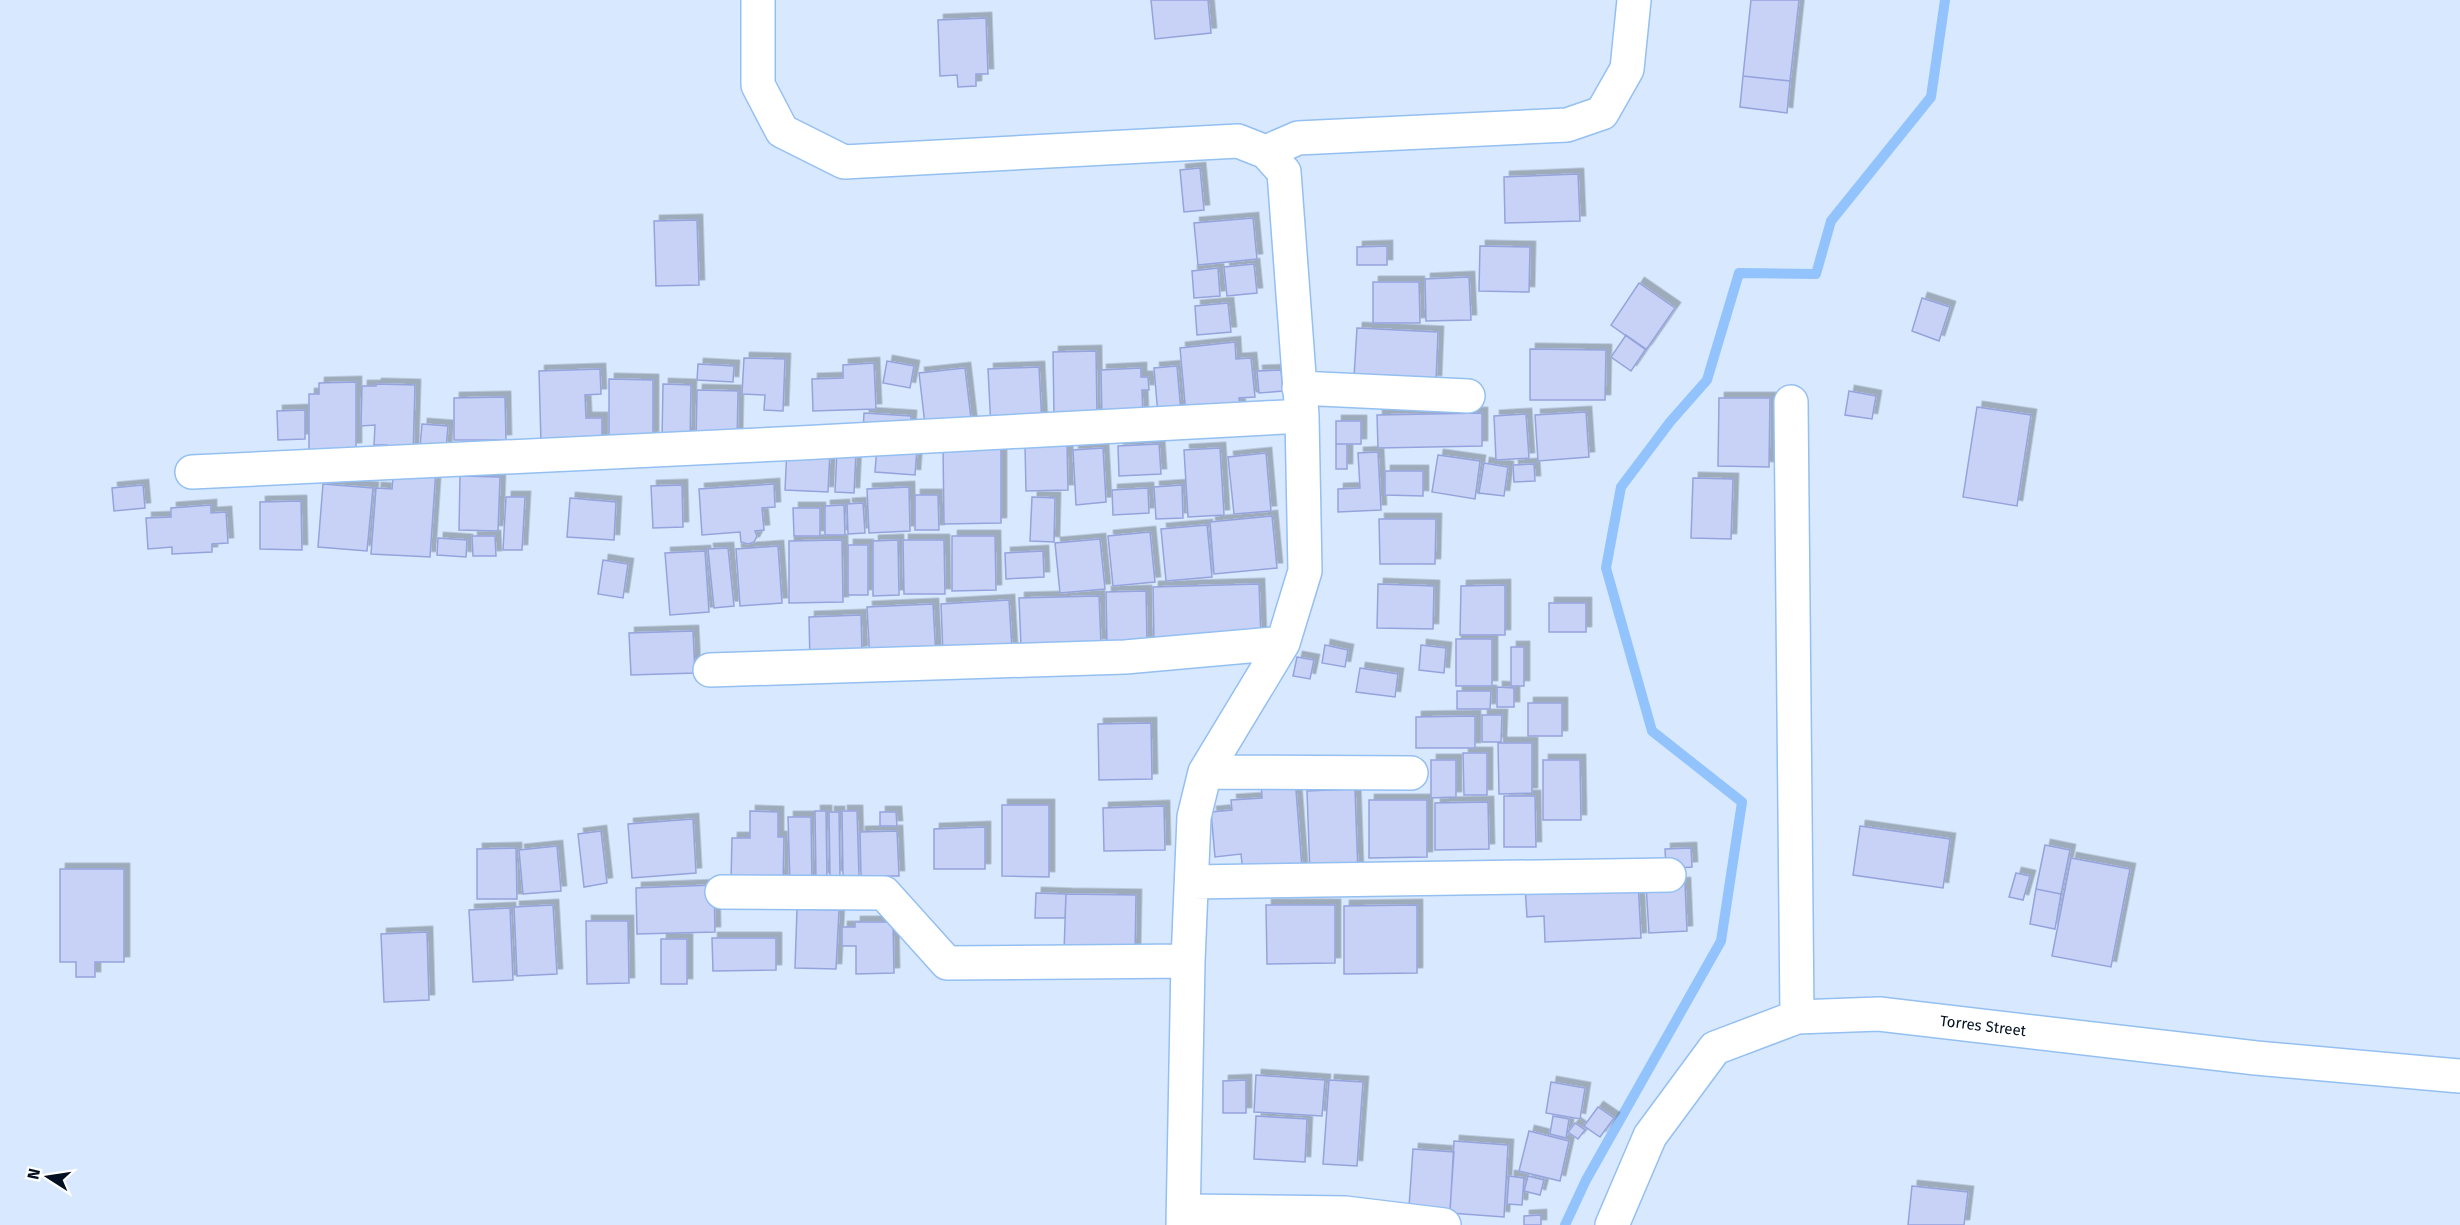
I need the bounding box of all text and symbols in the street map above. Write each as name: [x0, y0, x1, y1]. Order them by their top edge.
street label: Torres Street: [1939, 1012, 2028, 1040]
north arrow: [18, 1147, 78, 1207]
text: N: [23, 1167, 44, 1181]

